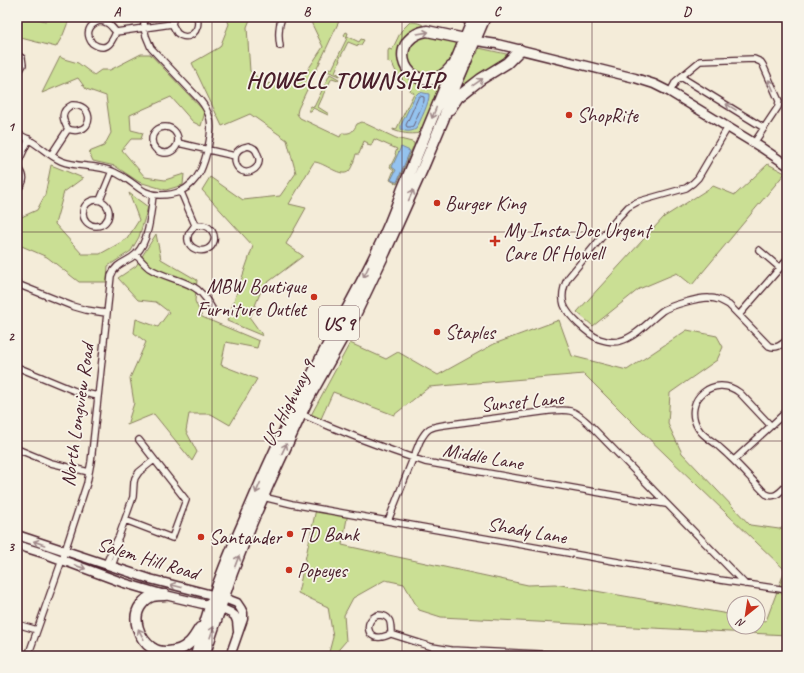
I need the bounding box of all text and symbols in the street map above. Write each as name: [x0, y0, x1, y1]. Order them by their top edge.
text: A: [114, 4, 122, 20]
text: B: [304, 4, 312, 20]
text: C: [494, 4, 502, 20]
text: D: [683, 4, 692, 20]
one-way arrow: [417, 29, 430, 37]
district label: HOWELL TOWNSHIP: [246, 65, 447, 95]
one-way arrow: [472, 78, 483, 86]
one-way arrow: [767, 79, 775, 91]
place label: ShopRite: [577, 103, 639, 128]
one-way arrow: [725, 103, 737, 111]
one-way arrow: [430, 107, 437, 119]
marker: ShopRite: [564, 110, 574, 120]
text: 1: [8, 119, 16, 135]
one-way arrow: [407, 189, 415, 201]
place label: Burger King: [445, 191, 527, 216]
marker: Burger King: [432, 198, 442, 208]
place label: My Insta Doc Urgent Care Of Howell: [504, 218, 654, 266]
marker: My Insta Doc Urgent Care Of Howell: [489, 235, 501, 247]
one-way arrow: [362, 265, 370, 277]
place label: MBW Boutique Furniture Outlet: [197, 274, 308, 322]
marker: MBW Boutique Furniture Outlet: [309, 292, 319, 302]
road number: US 9: [319, 306, 359, 340]
place label: Staples: [445, 320, 497, 345]
marker: Staples: [432, 327, 442, 337]
text: 2: [8, 329, 15, 345]
street label: North Longview Road: [55, 339, 100, 488]
street label: US Highway 9: [256, 354, 322, 451]
street label: Sunset Lane: [480, 385, 566, 418]
street label: Middle Lane: [441, 437, 526, 476]
one-way arrow: [281, 443, 288, 455]
one-way arrow: [254, 481, 261, 493]
street label: Shady Lane: [485, 511, 570, 550]
place label: TD Bank: [298, 522, 361, 547]
place label: Santander: [209, 525, 283, 550]
marker: TD Bank: [285, 529, 295, 539]
street label: Salem Hill Road: [94, 531, 204, 587]
marker: Santander: [196, 532, 206, 542]
one-way arrow: [33, 538, 45, 546]
text: 3: [8, 539, 15, 555]
one-way arrow: [233, 556, 241, 568]
place label: Popeyes: [297, 558, 349, 583]
one-way arrow: [74, 564, 87, 571]
marker: Popeyes: [284, 565, 294, 575]
one-way arrow: [170, 582, 183, 589]
north arrow: [726, 595, 766, 635]
text: N: [733, 615, 747, 631]
one-way arrow: [209, 626, 216, 639]
one-way arrow: [137, 628, 145, 640]

